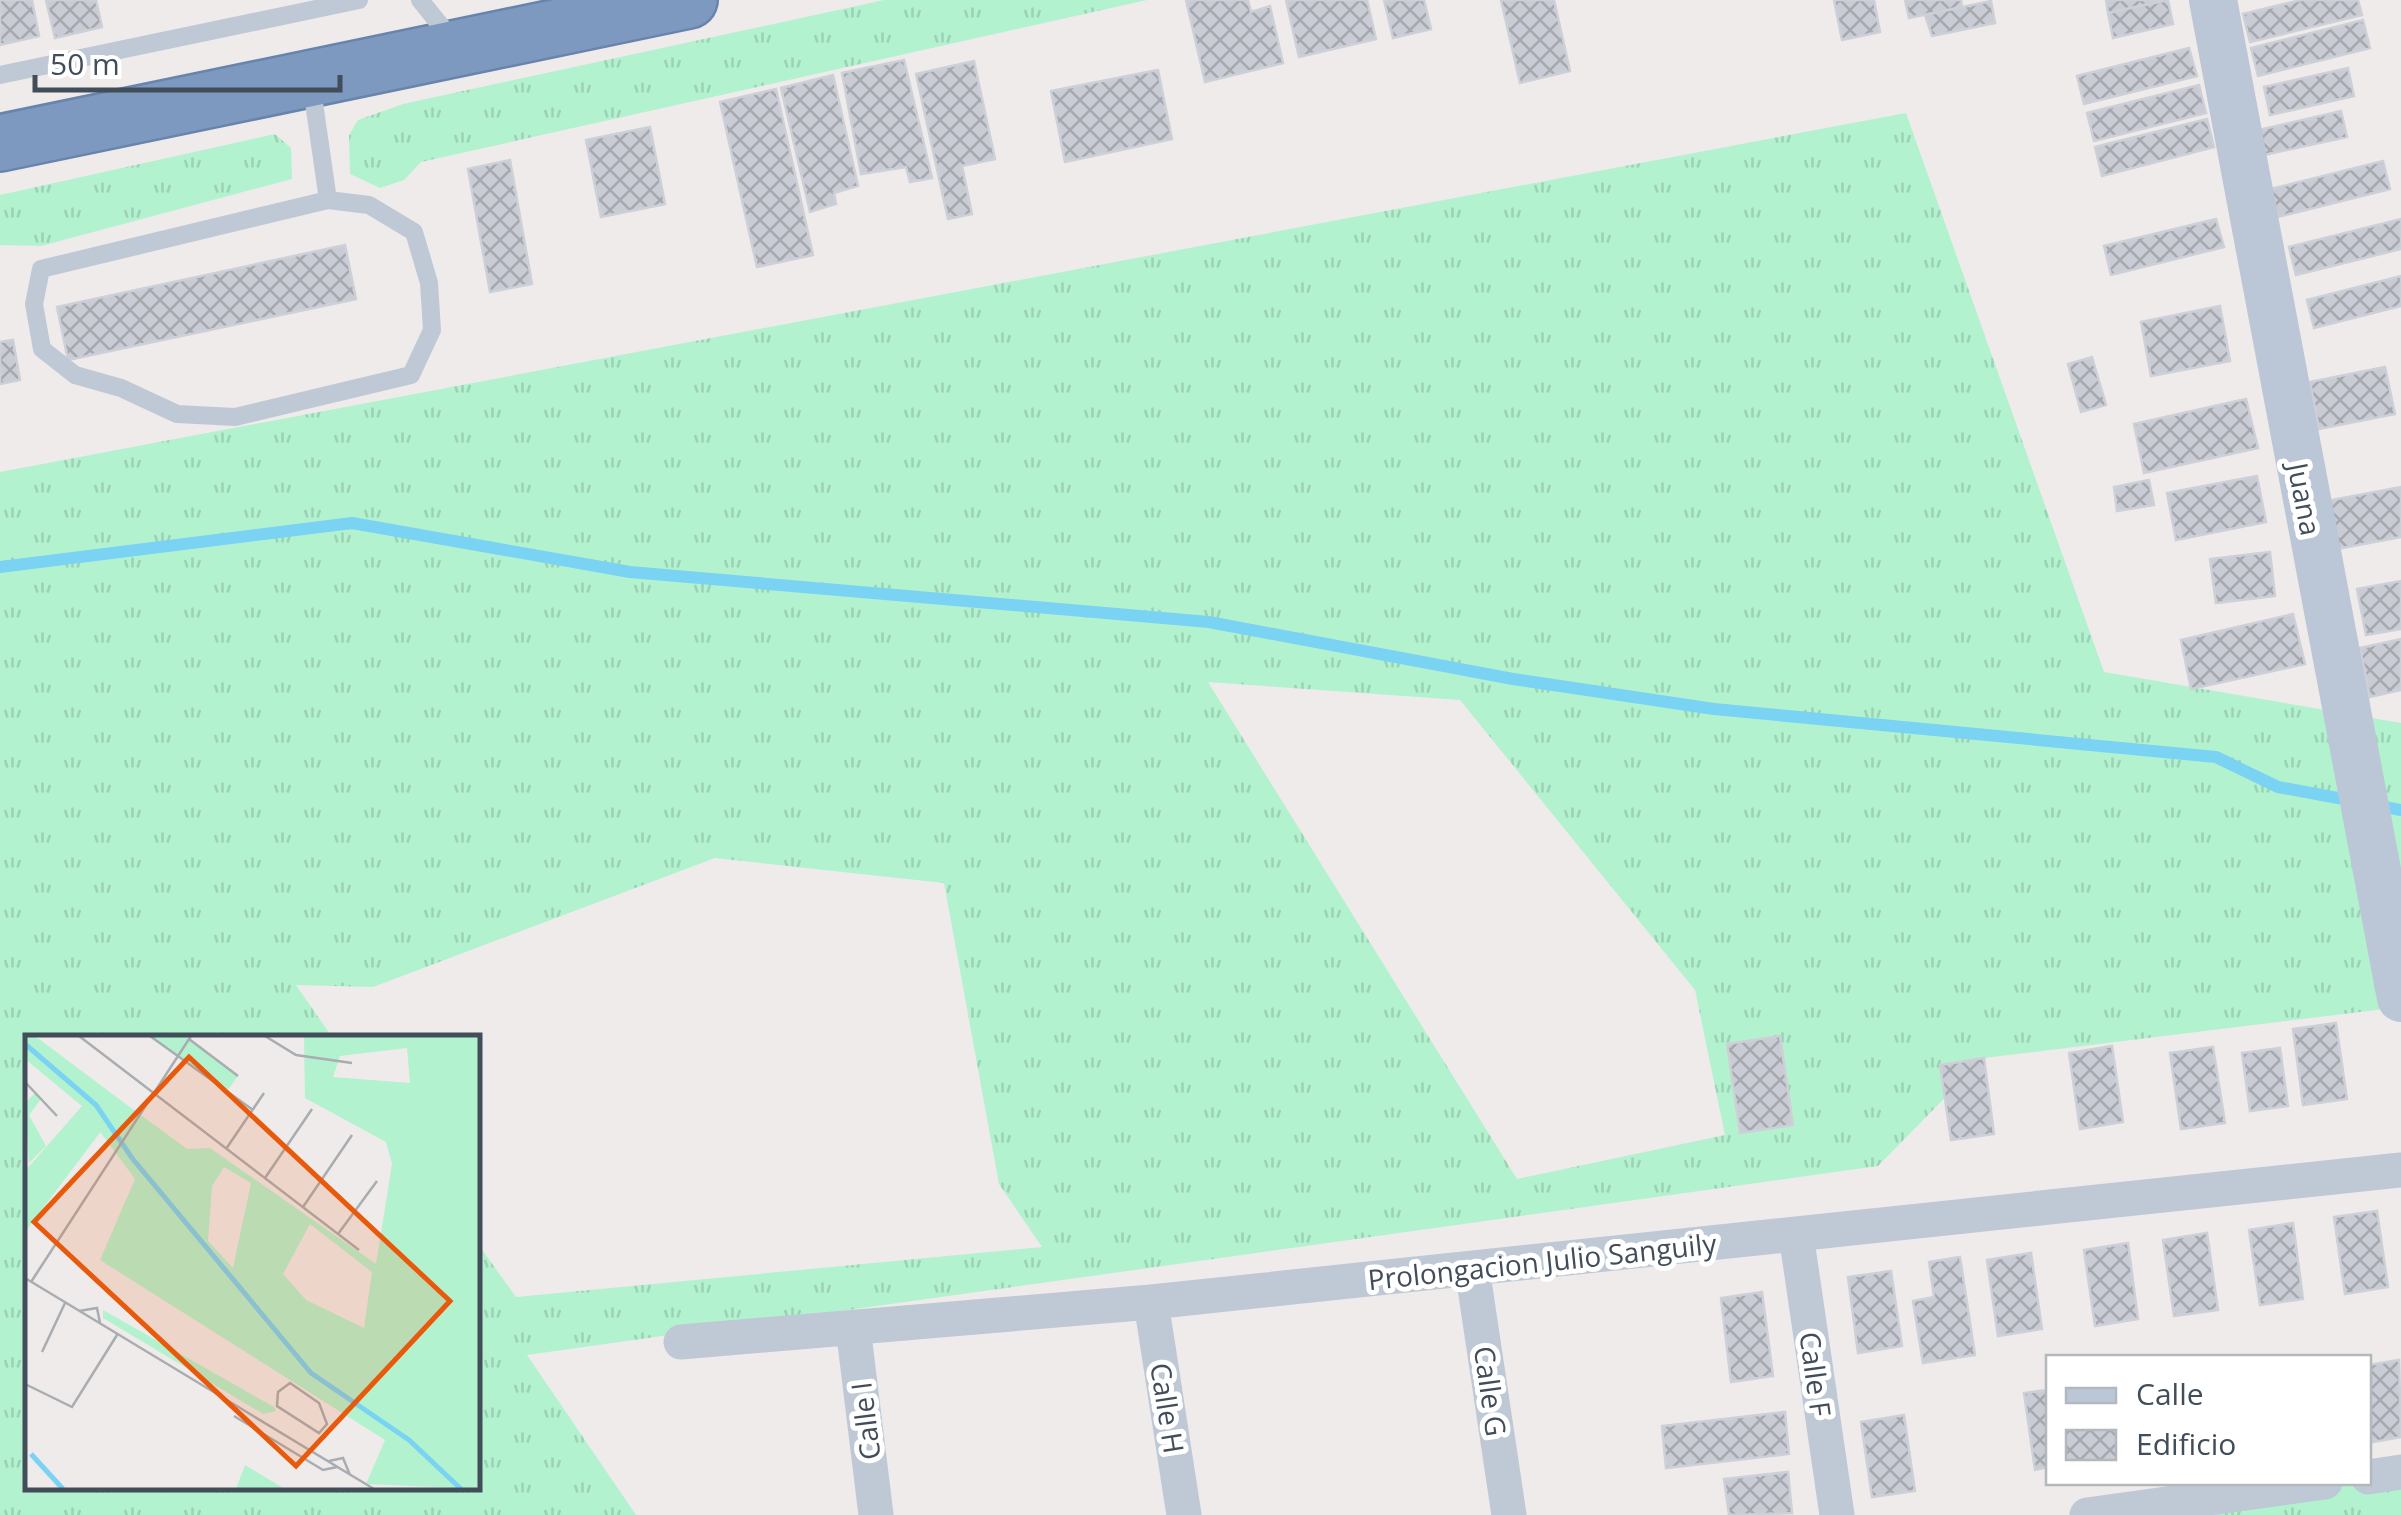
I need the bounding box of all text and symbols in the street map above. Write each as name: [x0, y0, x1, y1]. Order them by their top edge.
scale bar: [35, 30, 340, 92]
text: 50 m: [50, 43, 120, 84]
street label: Juana: [2279, 457, 2331, 538]
inset map: [25, 1035, 480, 1490]
street label: Prolongacion Julio Sanguily: [1366, 1224, 1719, 1298]
street label: Calle F: [1791, 1329, 1841, 1419]
street label: Calle G: [1466, 1343, 1516, 1439]
legend: [2046, 1355, 2371, 1485]
street label: Calle H: [1142, 1360, 1194, 1456]
text: Calle: [2136, 1373, 2204, 1414]
street label: Calle I: [841, 1380, 889, 1462]
text: Edificio: [2136, 1423, 2236, 1464]

